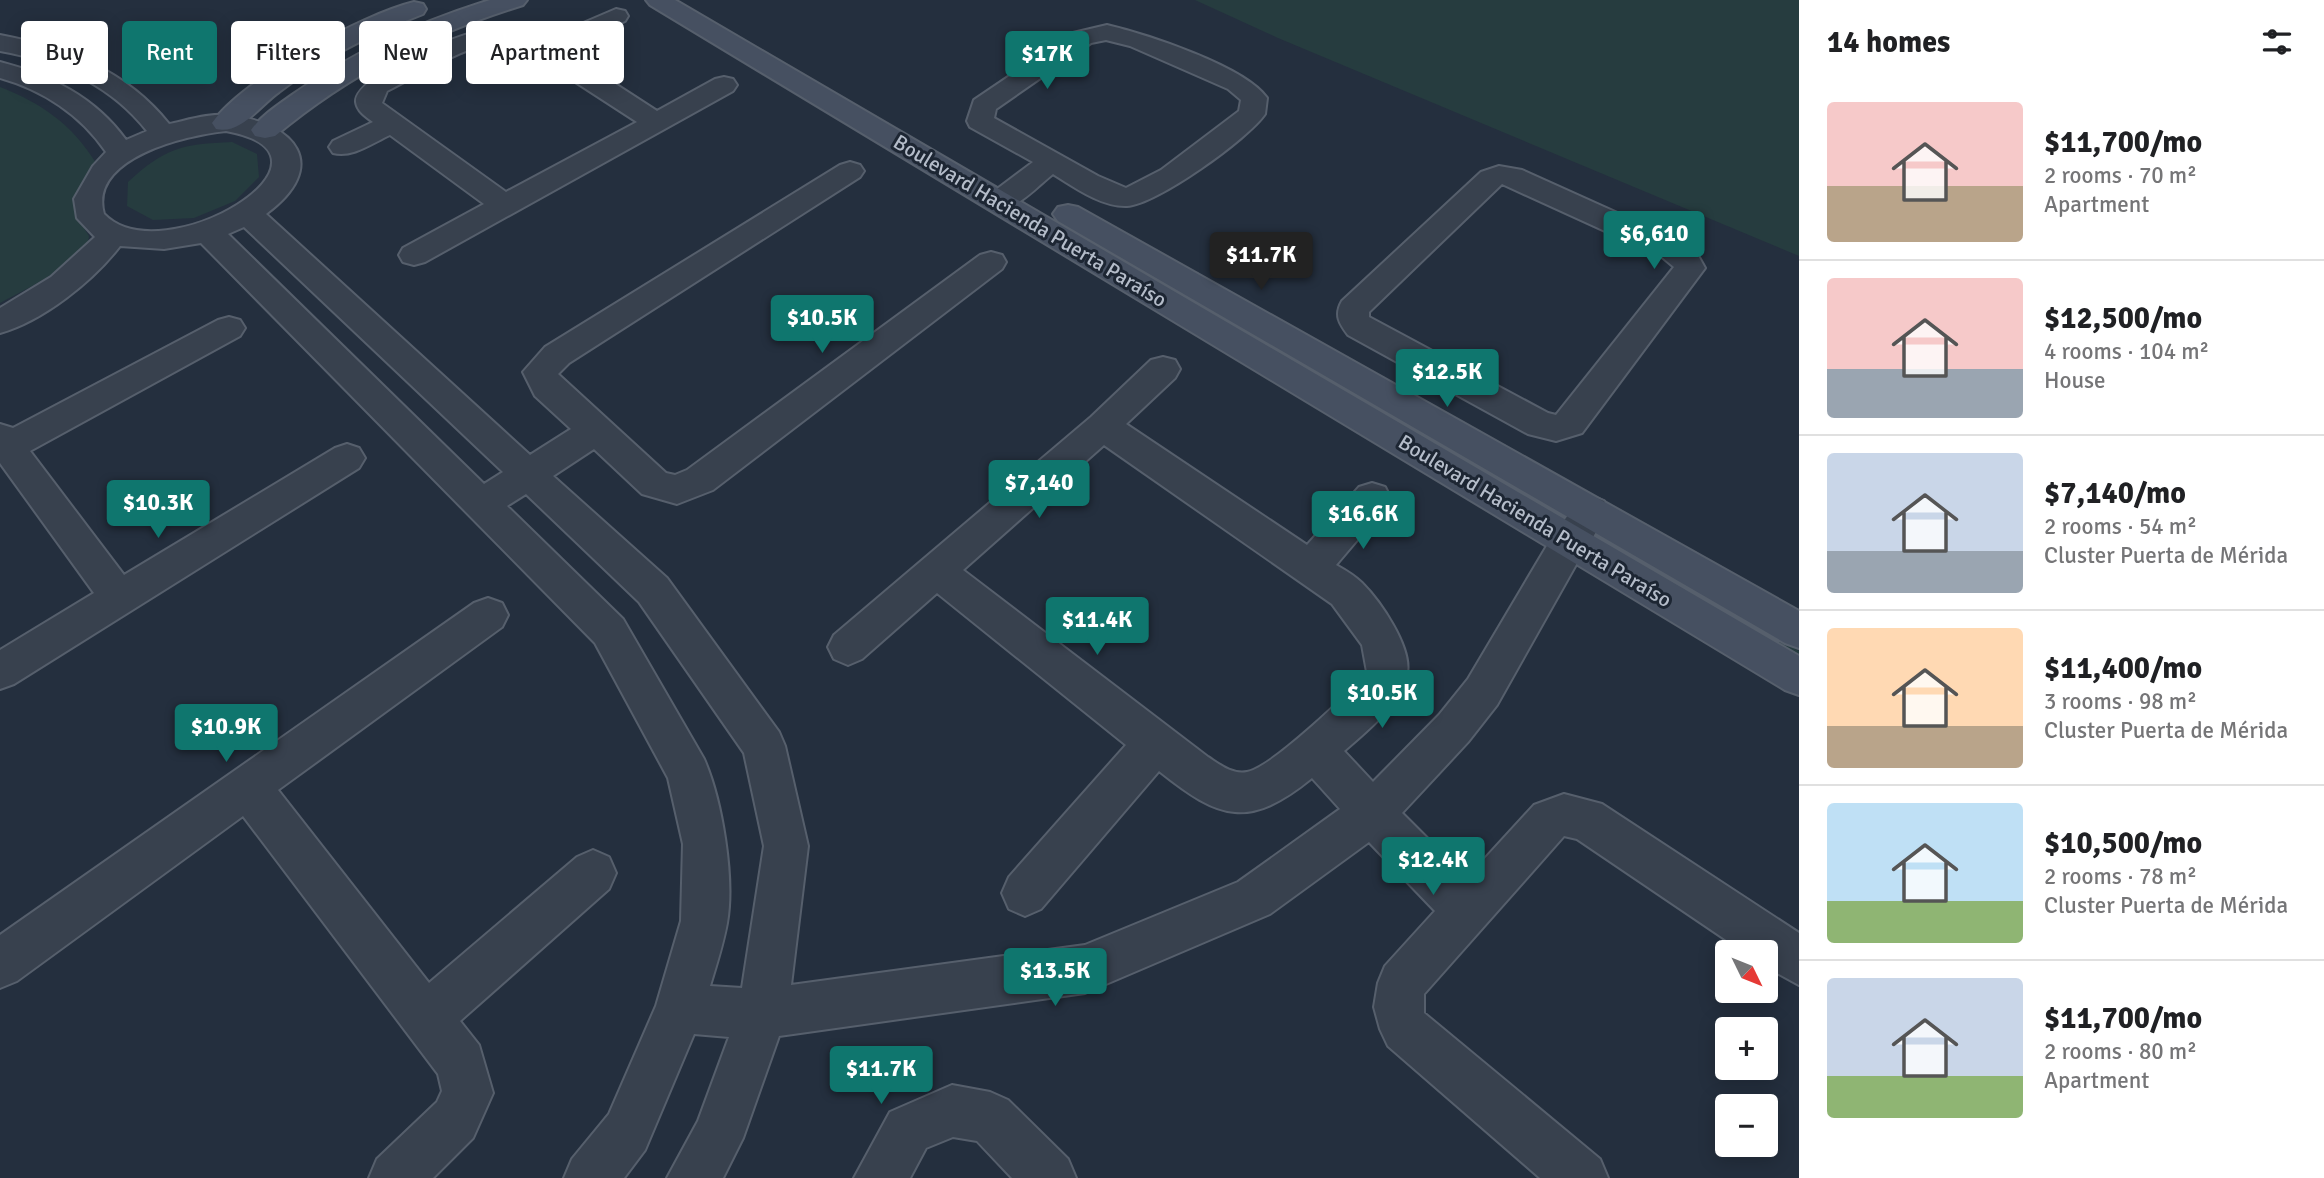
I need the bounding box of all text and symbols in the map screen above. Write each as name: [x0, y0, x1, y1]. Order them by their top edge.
chip: Buy: [21, 21, 108, 84]
chip: Rent: [122, 21, 217, 84]
chip: Filters: [231, 21, 345, 84]
chip: New: [359, 21, 452, 84]
chip: Apartment: [466, 21, 624, 84]
icon: filters: [2258, 23, 2296, 61]
text: 14 homes: [1827, 24, 1950, 61]
pin: $17K: [1006, 32, 1088, 91]
text: $17K: [1021, 39, 1073, 68]
text: $11,700/mo: [2044, 124, 2202, 161]
street label: Boulevard Hacienda Puerta Paraíso: [889, 129, 1171, 313]
icon: home: [1883, 130, 1967, 214]
text: 2 rooms · 70 m²: [2044, 161, 2197, 190]
text: Apartment: [2044, 190, 2149, 219]
pin: $6,610: [1597, 212, 1711, 271]
text: $6,610: [1620, 219, 1688, 248]
pin: $11.7K: [1204, 232, 1318, 292]
text: $11.7K: [1226, 240, 1296, 269]
pin: $10.5K: [765, 296, 879, 355]
text: $12,500/mo: [2044, 300, 2202, 337]
text: $10.5K: [787, 303, 857, 332]
icon: home: [1883, 306, 1967, 390]
text: 4 rooms · 104 m²: [2044, 337, 2209, 366]
pin: $12.5K: [1390, 350, 1504, 409]
text: $12.5K: [1412, 357, 1482, 386]
text: House: [2044, 366, 2106, 395]
street label: Boulevard Hacienda Puerta Paraíso: [1394, 429, 1676, 613]
pin: $7,140: [982, 461, 1096, 520]
text: $7,140: [1005, 468, 1073, 497]
text: $7,140/mo: [2044, 475, 2186, 512]
pin: $10.3K: [101, 480, 215, 540]
icon: home: [1883, 481, 1967, 565]
text: $10.3K: [123, 488, 193, 517]
pin: $16.6K: [1306, 491, 1420, 551]
text: $16.6K: [1328, 499, 1398, 528]
text: 2 rooms · 54 m²: [2044, 512, 2197, 541]
text: Cluster Puerta de Mérida: [2044, 541, 2288, 570]
pin: $11.4K: [1040, 598, 1154, 657]
text: $11.4K: [1062, 605, 1132, 634]
text: $11,400/mo: [2044, 650, 2202, 687]
icon: home: [1883, 656, 1967, 740]
pin: $10.5K: [1325, 670, 1439, 730]
text: $10.5K: [1347, 678, 1417, 707]
text: 3 rooms · 98 m²: [2044, 687, 2197, 716]
pin: $10.9K: [169, 704, 283, 764]
text: $10.9K: [191, 712, 261, 741]
text: Cluster Puerta de Mérida: [2044, 716, 2288, 745]
text: $10,500/mo: [2044, 825, 2202, 862]
icon: home: [1883, 831, 1967, 915]
pin: $12.4K: [1376, 838, 1490, 897]
text: $12.4K: [1398, 845, 1468, 874]
text: 2 rooms · 78 m²: [2044, 862, 2197, 891]
text: Cluster Puerta de Mérida: [2044, 891, 2288, 920]
north arrow: [1715, 940, 1778, 1003]
map controls: [1715, 940, 1778, 1157]
pin: $13.5K: [998, 948, 1112, 1008]
text: $13.5K: [1020, 956, 1090, 985]
text: $11,700/mo: [2044, 1000, 2202, 1037]
icon: home: [1883, 1006, 1967, 1090]
button: +: [1715, 1017, 1778, 1080]
text: 2 rooms · 80 m²: [2044, 1037, 2197, 1066]
pin: $11.7K: [824, 1046, 938, 1106]
text: $11.7K: [846, 1054, 916, 1083]
text: Apartment: [2044, 1066, 2149, 1095]
button: −: [1715, 1094, 1778, 1157]

